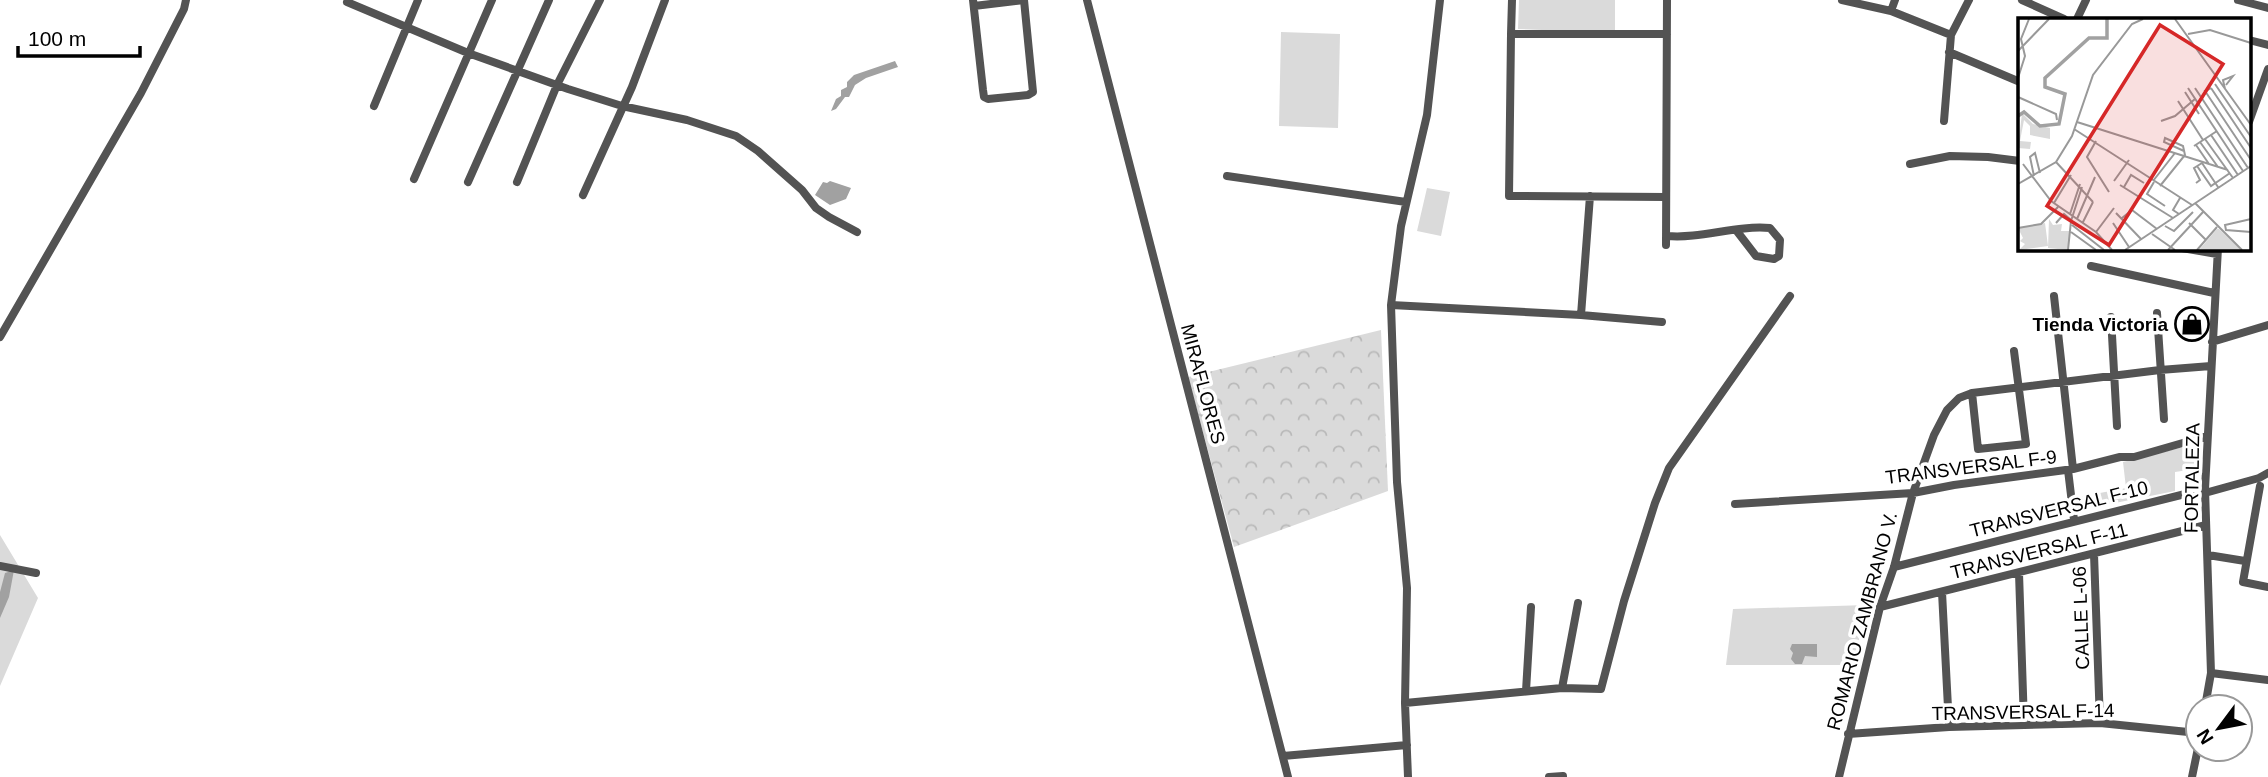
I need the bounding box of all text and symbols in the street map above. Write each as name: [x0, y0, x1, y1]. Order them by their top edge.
scale bar: [18, 14, 140, 58]
inset map: [2018, 18, 2250, 250]
text: 100 m: [28, 27, 86, 50]
shop icon: Tienda Victoria: [2173, 305, 2211, 343]
place label: Tienda Victoria: [2032, 314, 2168, 335]
street label: MIRAFLORES: [1177, 322, 1229, 446]
street label: FORTALEZA: [2181, 422, 2203, 533]
street label: TRANSVERSAL F-9: [1884, 446, 2058, 488]
street label: TRANSVERSAL F-10: [1968, 477, 2150, 541]
street label: ROMARIO ZAMBRANO V.: [1823, 510, 1901, 732]
street label: TRANSVERSAL F-11: [1948, 519, 2130, 583]
street label: CALLE L-06: [2069, 566, 2093, 670]
north arrow: [2184, 693, 2254, 763]
street label: TRANSVERSAL F-14: [1931, 700, 2115, 724]
text: N: [2192, 725, 2218, 748]

